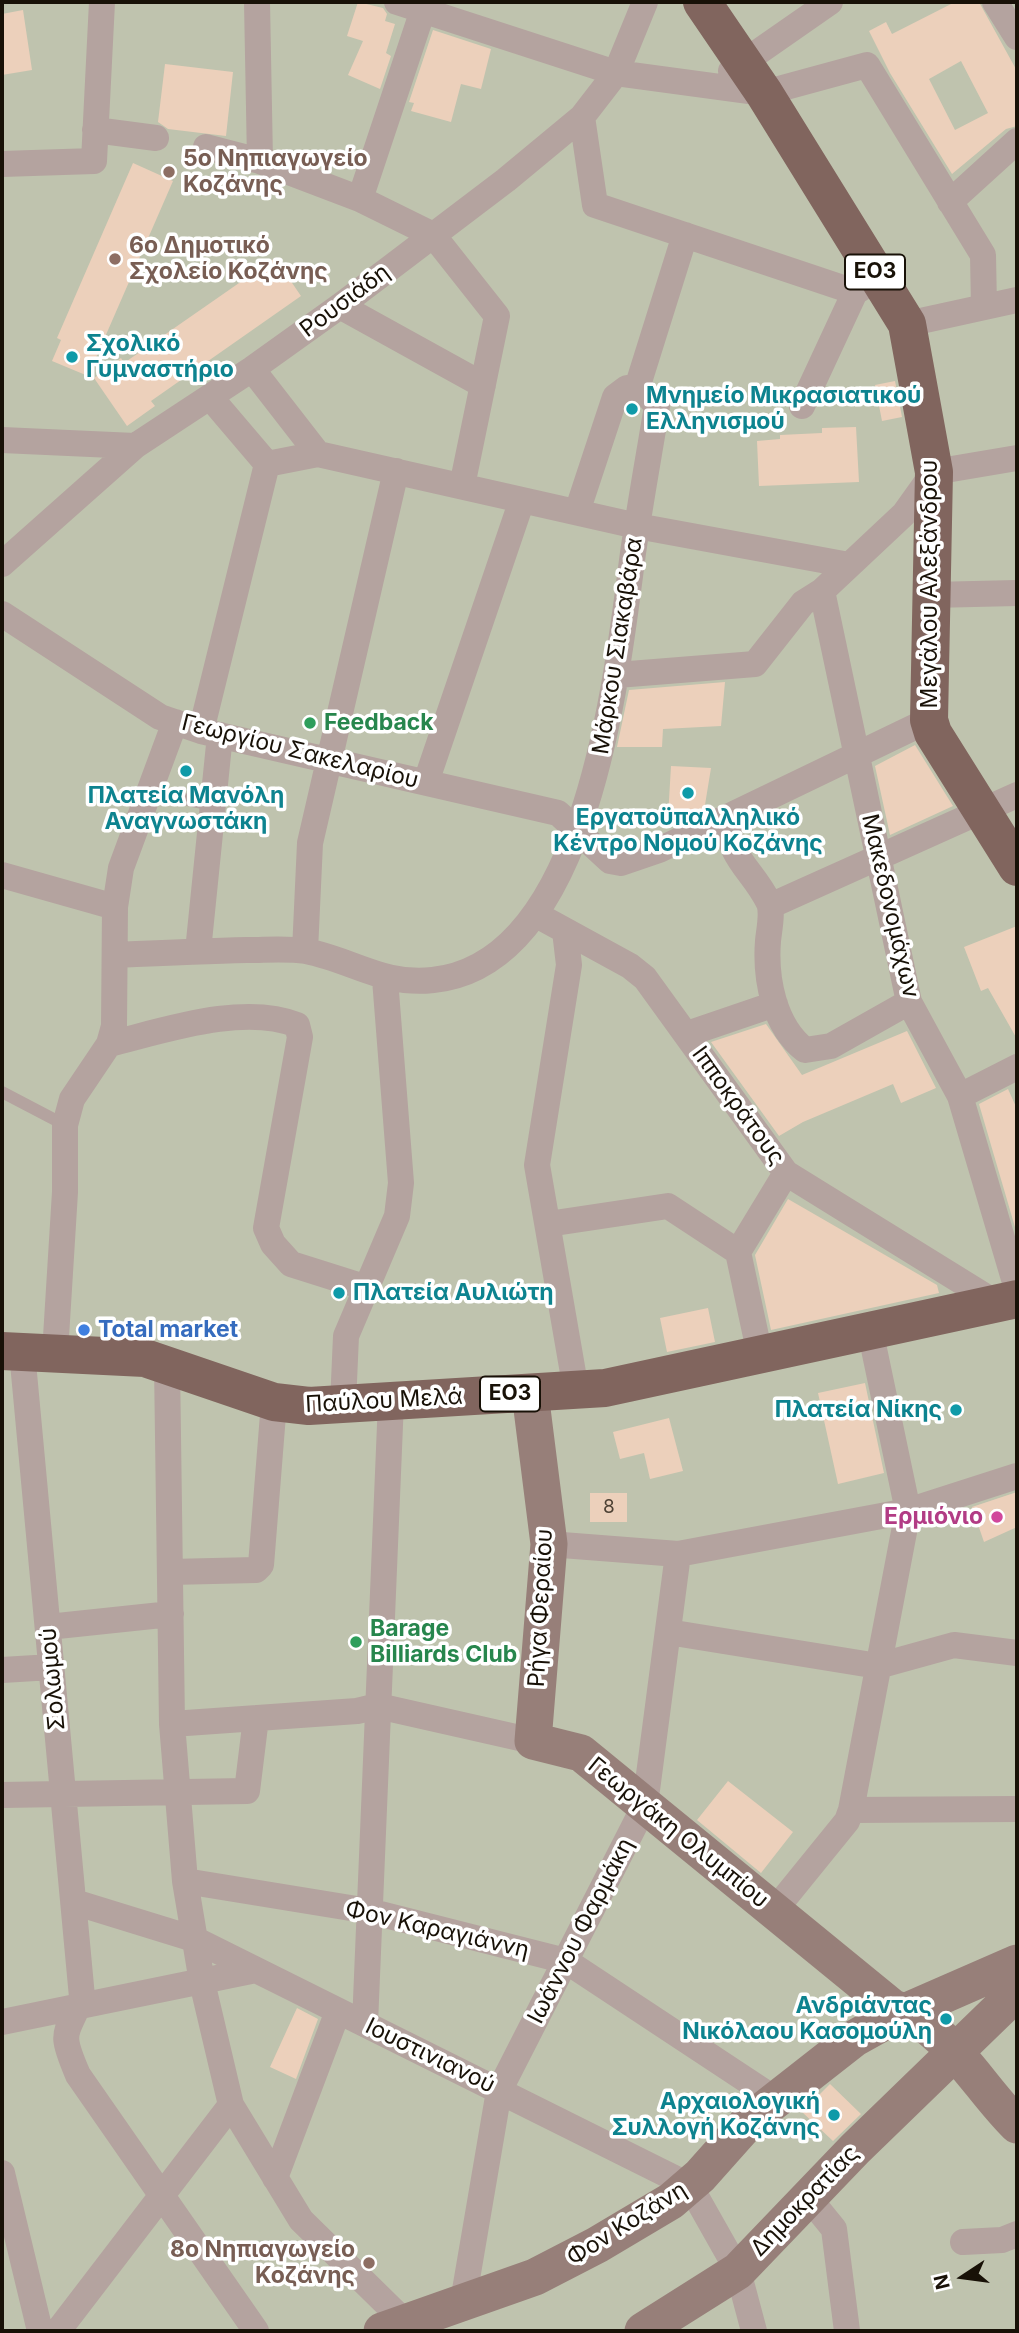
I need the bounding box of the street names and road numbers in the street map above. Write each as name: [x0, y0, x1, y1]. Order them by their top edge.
road number: ΕΟ3: [845, 254, 905, 290]
street label: Ρουσιάδη: [295, 258, 395, 344]
street label: Μεγάλου Αλεξάνδρου: [916, 460, 944, 708]
street label: Μάρκου Σιακαβάρα: [587, 536, 649, 756]
street label: Γεωργίου Σακελαρίου: [179, 709, 421, 795]
street label: Μακεδονομάχων: [855, 811, 925, 1001]
street label: Ιπποκράτους: [686, 1041, 790, 1171]
road number: ΕΟ3: [480, 1376, 540, 1412]
street label: Παύλου Μελά: [305, 1383, 463, 1419]
street label: Ρήγα Φεραίου: [523, 1528, 559, 1688]
street label: Σολωμού: [35, 1627, 71, 1731]
street label: Γεωργάκη Ολυμπίου: [582, 1752, 774, 1914]
street label: Ιωάννου Φαρμάκη: [522, 1834, 640, 2028]
street label: Φον Καραγιάννη: [342, 1895, 532, 1965]
street label: Ιουστινιανού: [361, 2013, 499, 2099]
street label: Δημοκρατίας: [745, 2140, 865, 2262]
street label: Φον Κοζάνη: [562, 2176, 692, 2272]

